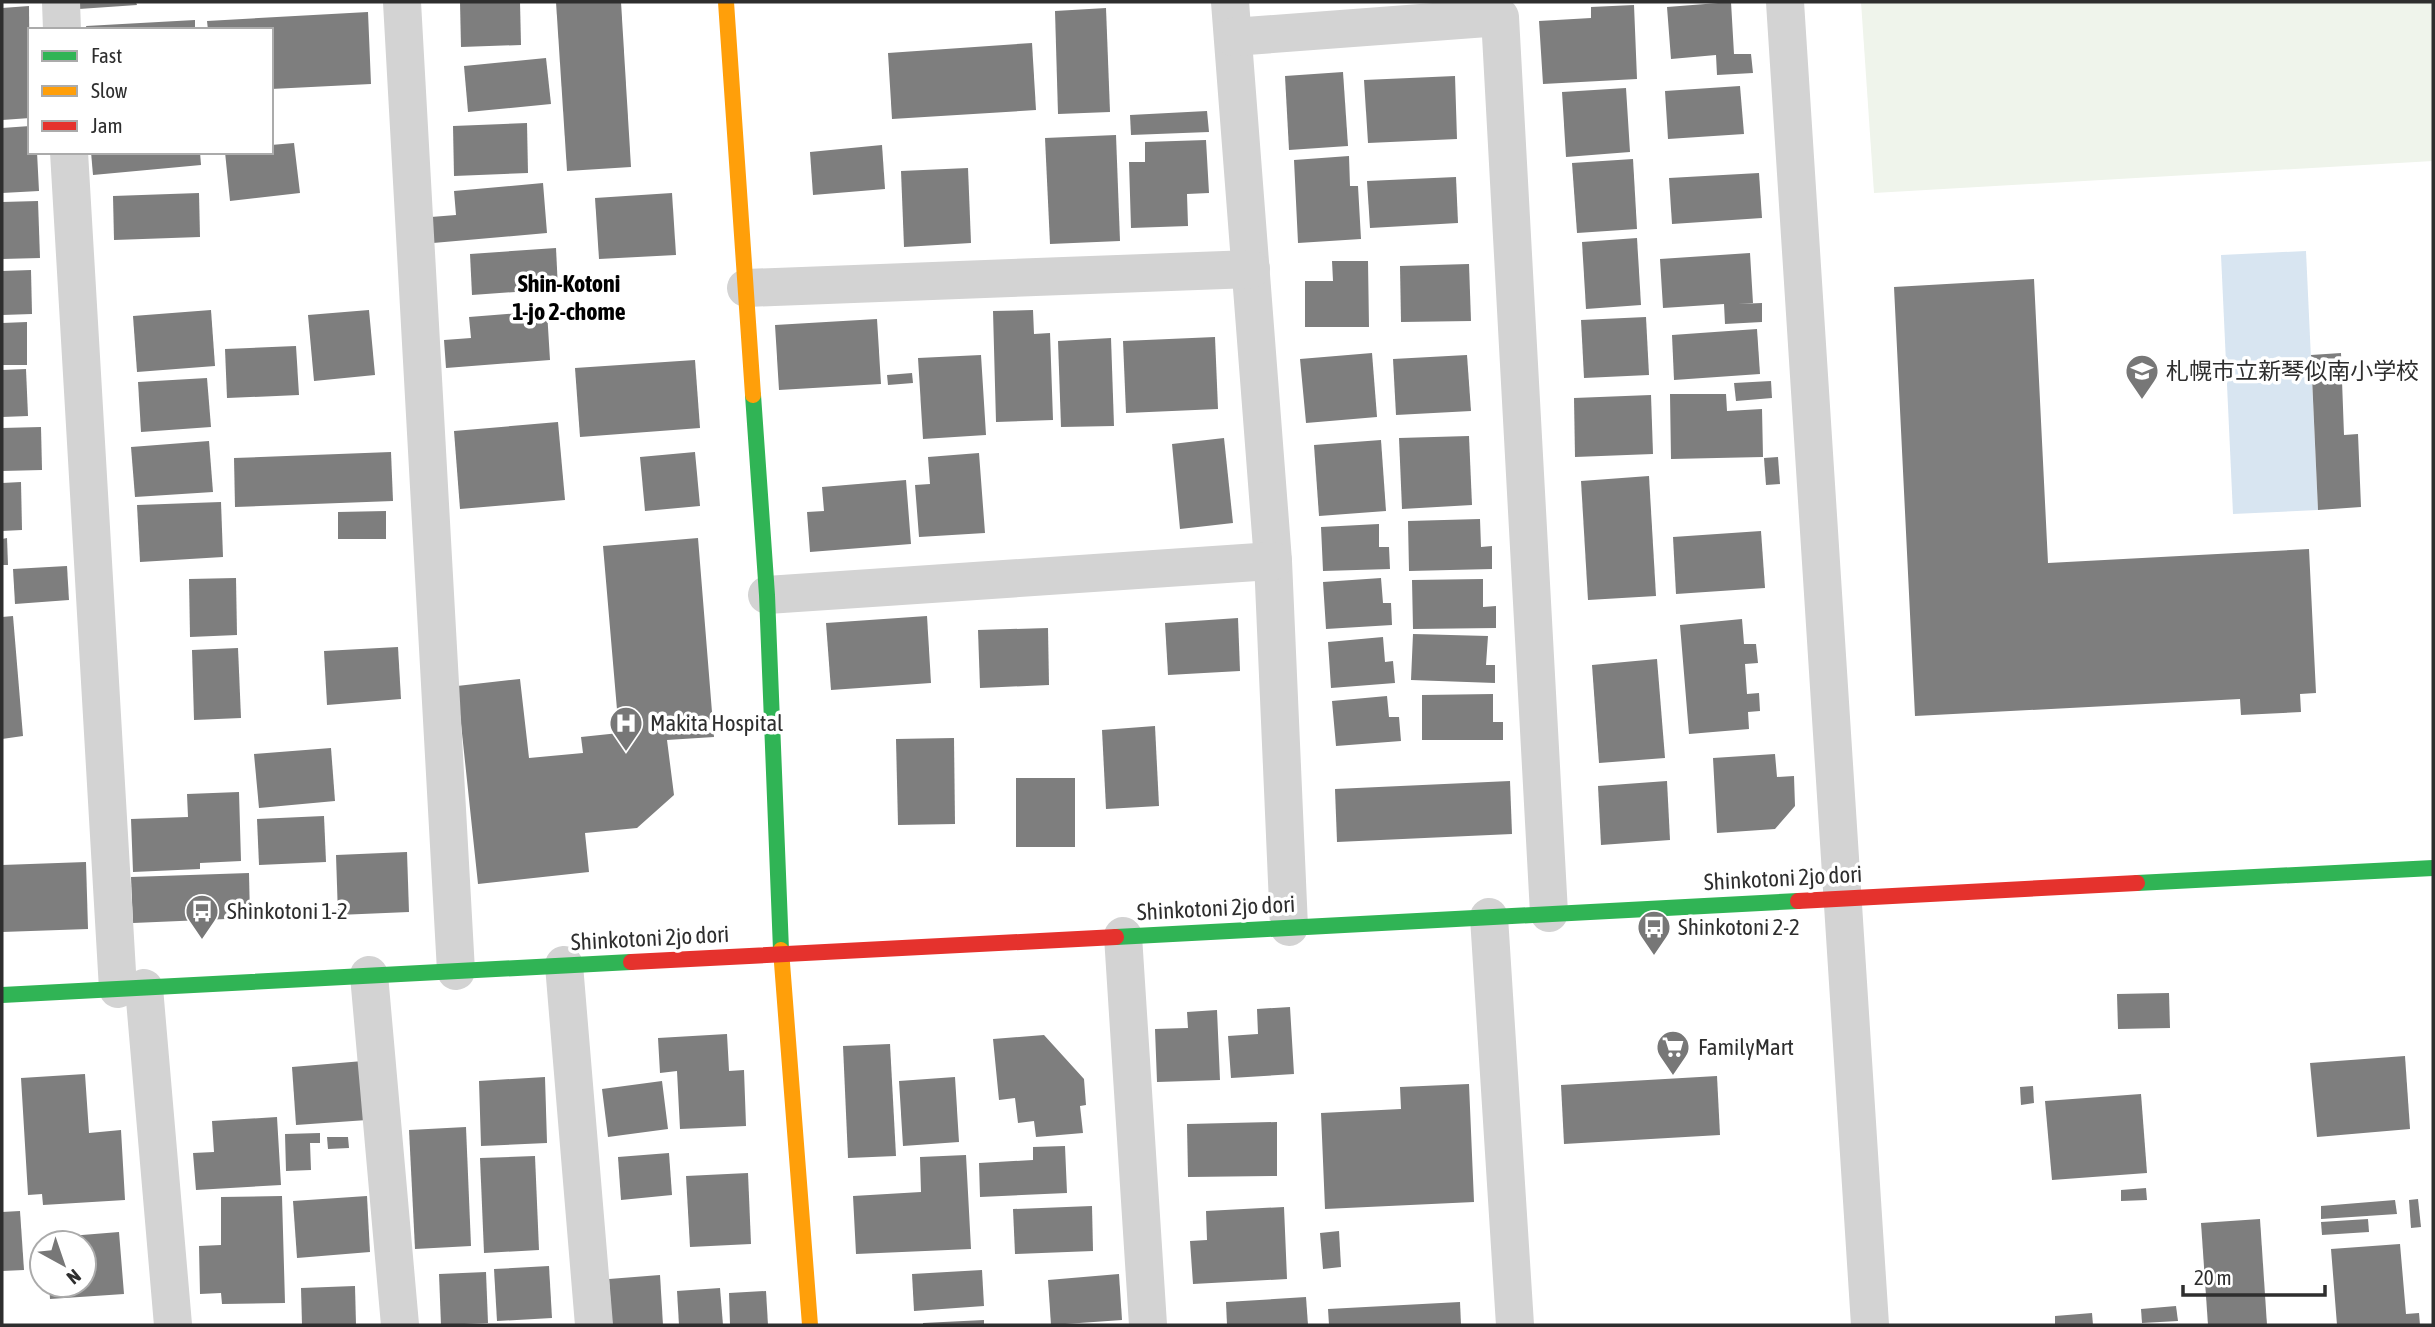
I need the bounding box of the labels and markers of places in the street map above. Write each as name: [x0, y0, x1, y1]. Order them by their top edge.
school or university icon: 札幌市立新琴似南小学校: [2123, 352, 2161, 401]
place label: 札幌市立新琴似南小学校: [2166, 358, 2419, 384]
hospital icon: Makita Hospital: [607, 704, 645, 753]
place label: Makita Hospital: [650, 710, 783, 736]
bus stop icon: Shinkotoni 1-2: [183, 892, 221, 941]
place label: Shinkotoni 1-2: [227, 898, 348, 924]
bus stop icon: Shinkotoni 2-2: [1635, 908, 1673, 957]
place label: Shinkotoni 2-2: [1678, 914, 1800, 940]
supermarket icon: FamilyMart: [1654, 1028, 1692, 1077]
place label: FamilyMart: [1698, 1034, 1794, 1060]

